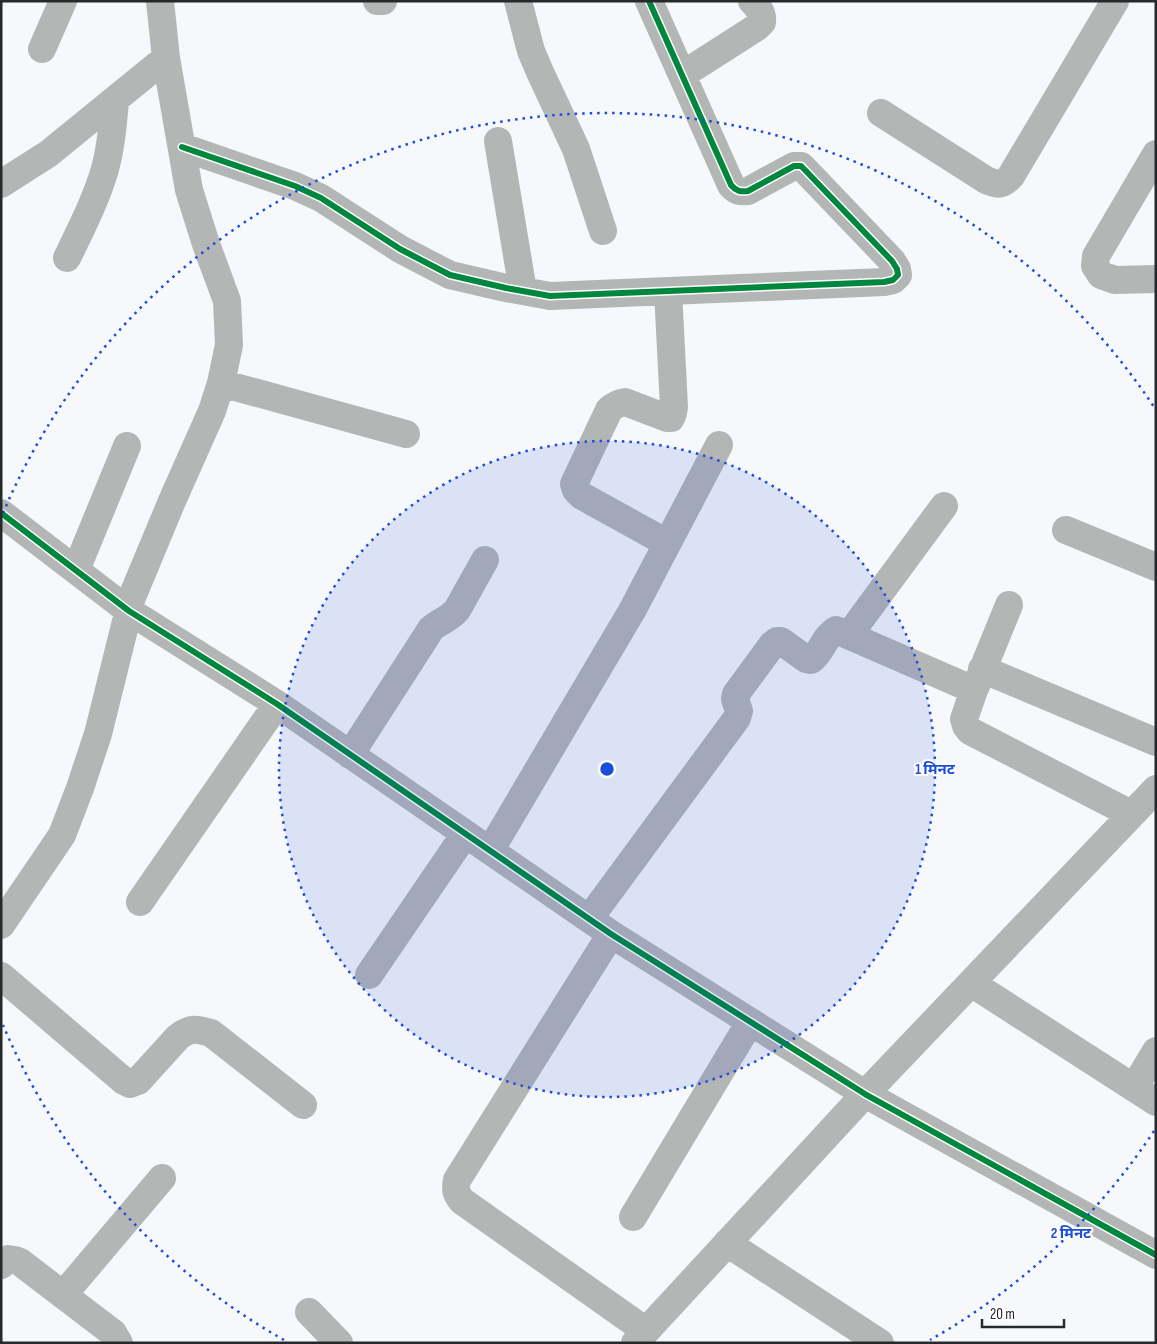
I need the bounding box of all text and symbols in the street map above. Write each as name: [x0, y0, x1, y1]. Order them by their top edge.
centre of rings: [598, 760, 616, 778]
text: 1 मिनट: [915, 760, 956, 779]
text: 2 मिनट: [1051, 1224, 1092, 1243]
scale bar: [982, 1296, 1064, 1328]
text: 20 m: [990, 1305, 1015, 1324]

